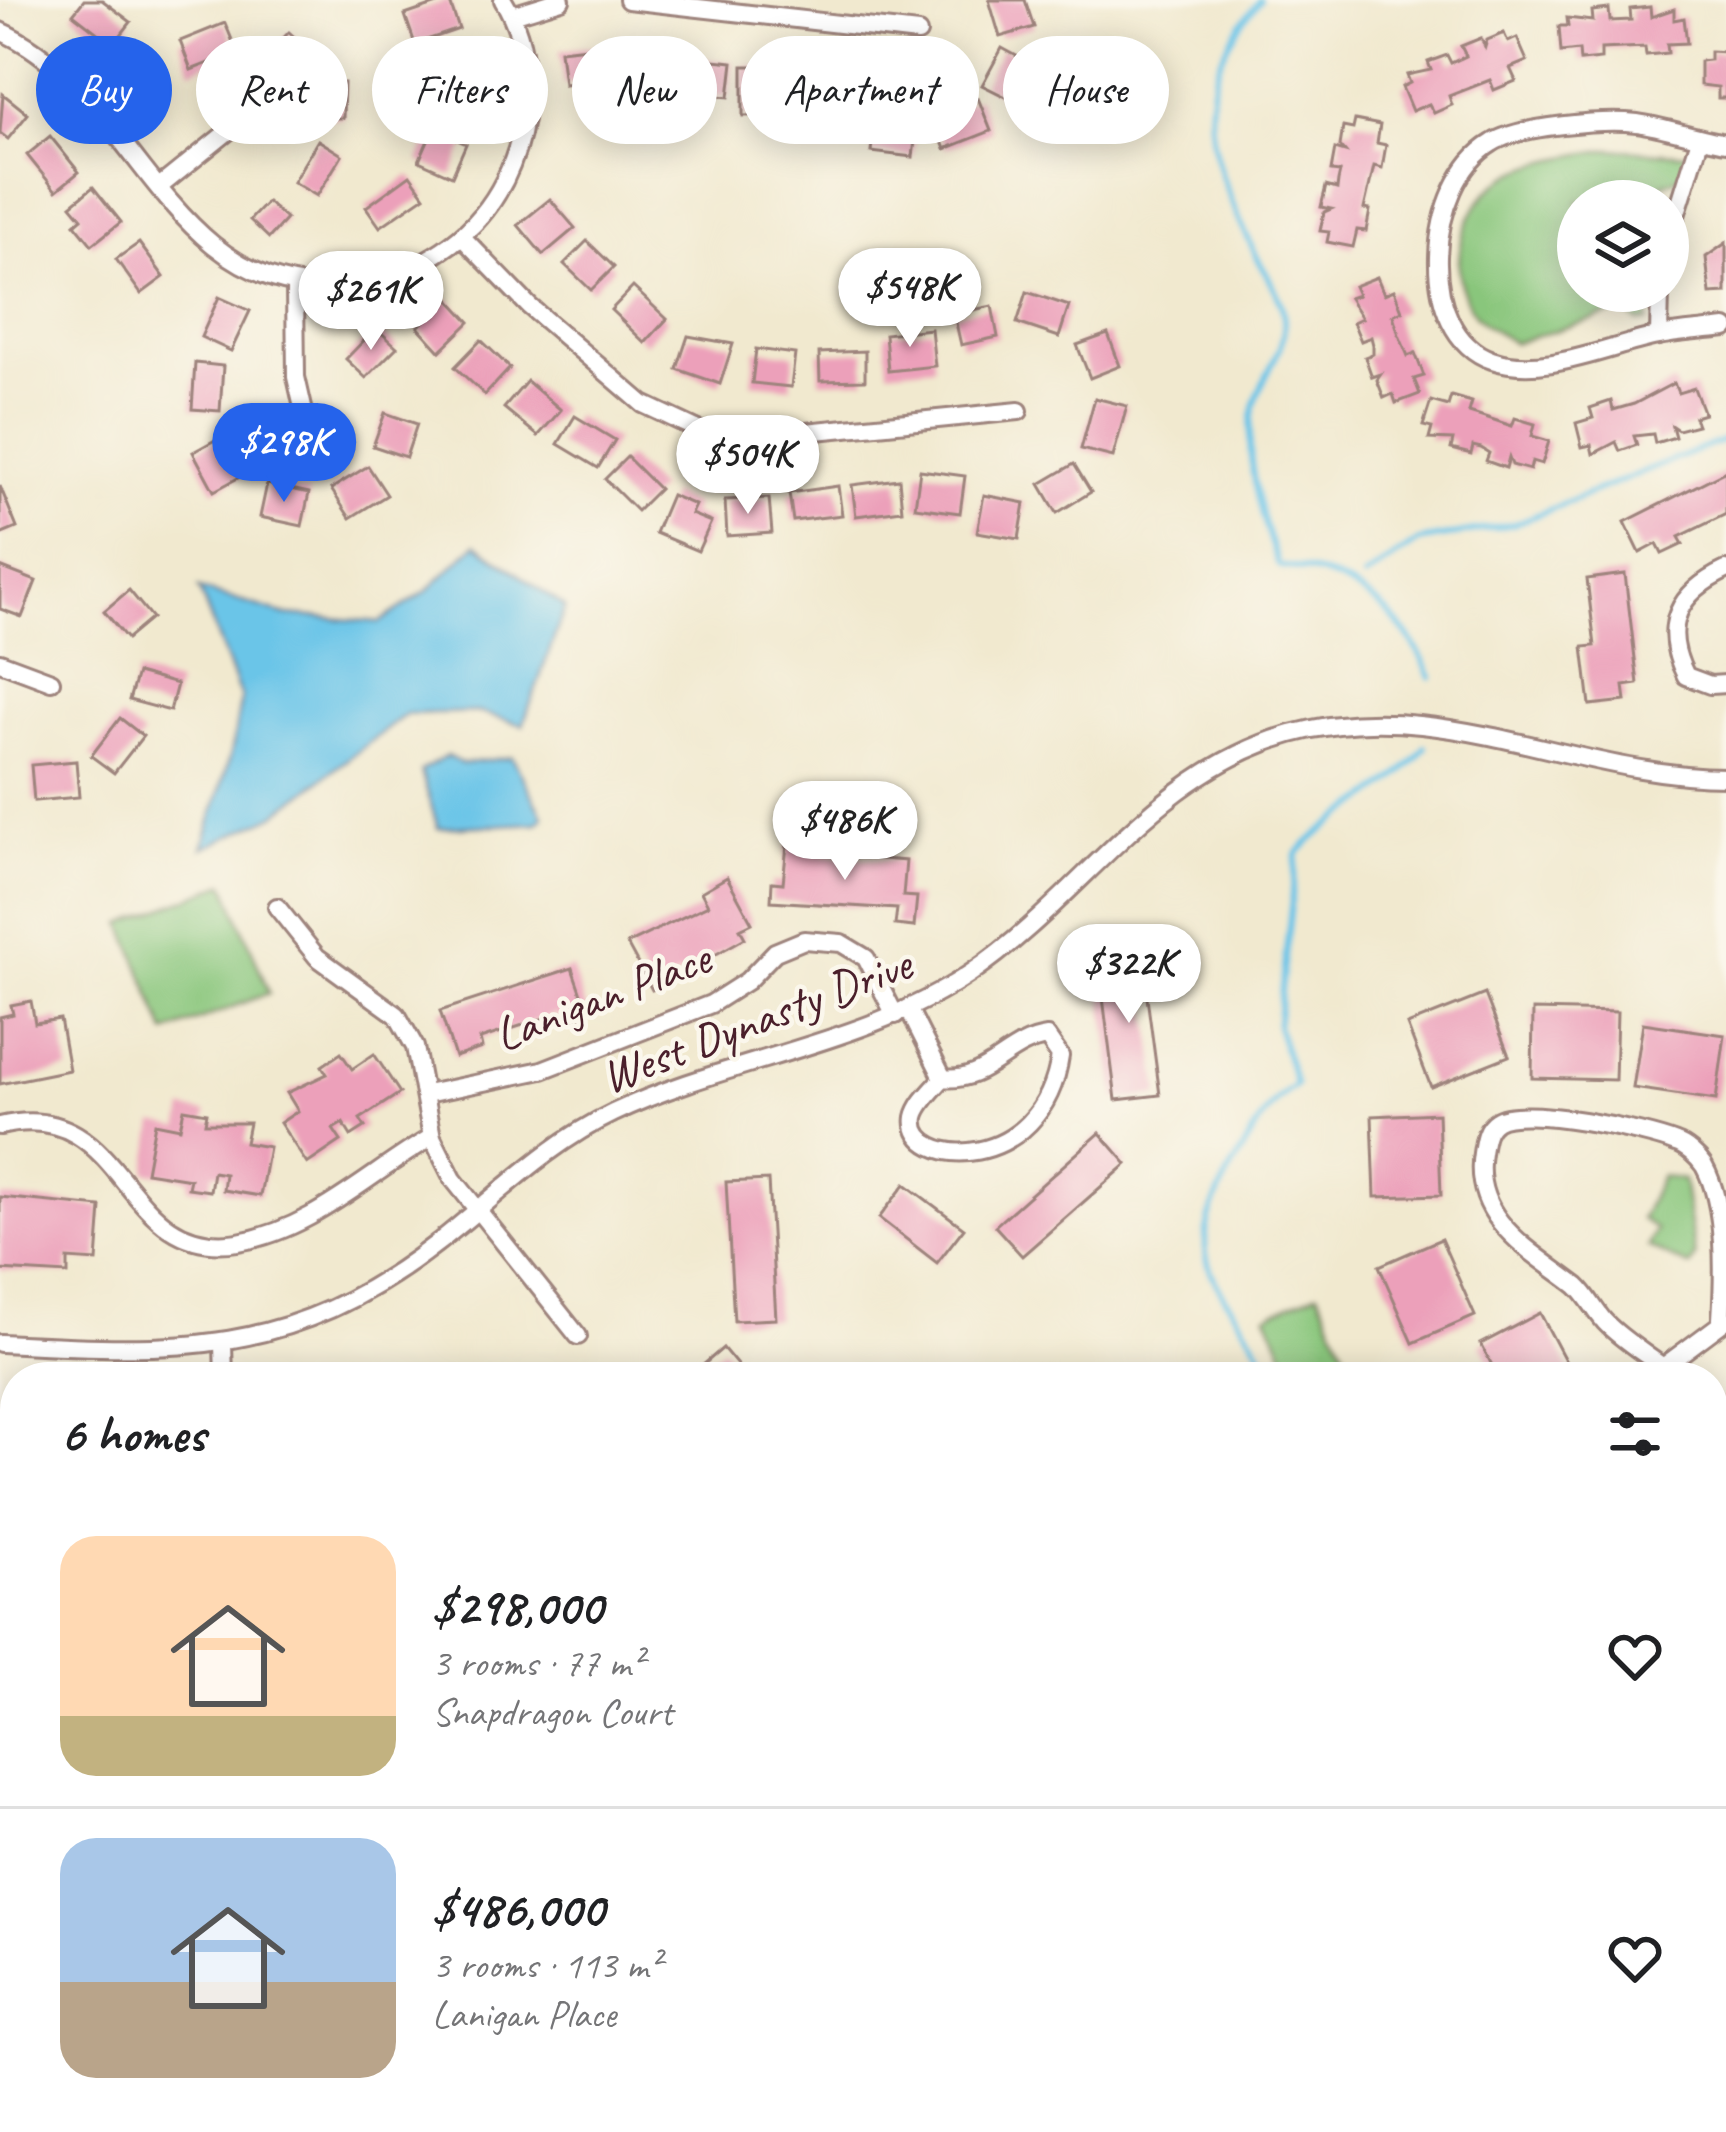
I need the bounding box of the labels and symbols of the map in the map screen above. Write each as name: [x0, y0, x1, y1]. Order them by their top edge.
pin: $548K: [826, 248, 994, 350]
pin: $261K: [287, 251, 455, 353]
pin: $298K: [200, 403, 368, 505]
pin: $504K: [664, 415, 832, 517]
pin: $486K: [761, 781, 929, 883]
pin: $322K: [1045, 924, 1213, 1026]
street label: Lanigan Place: [486, 926, 722, 1065]
street label: West Dynasty Drive: [593, 932, 923, 1107]

